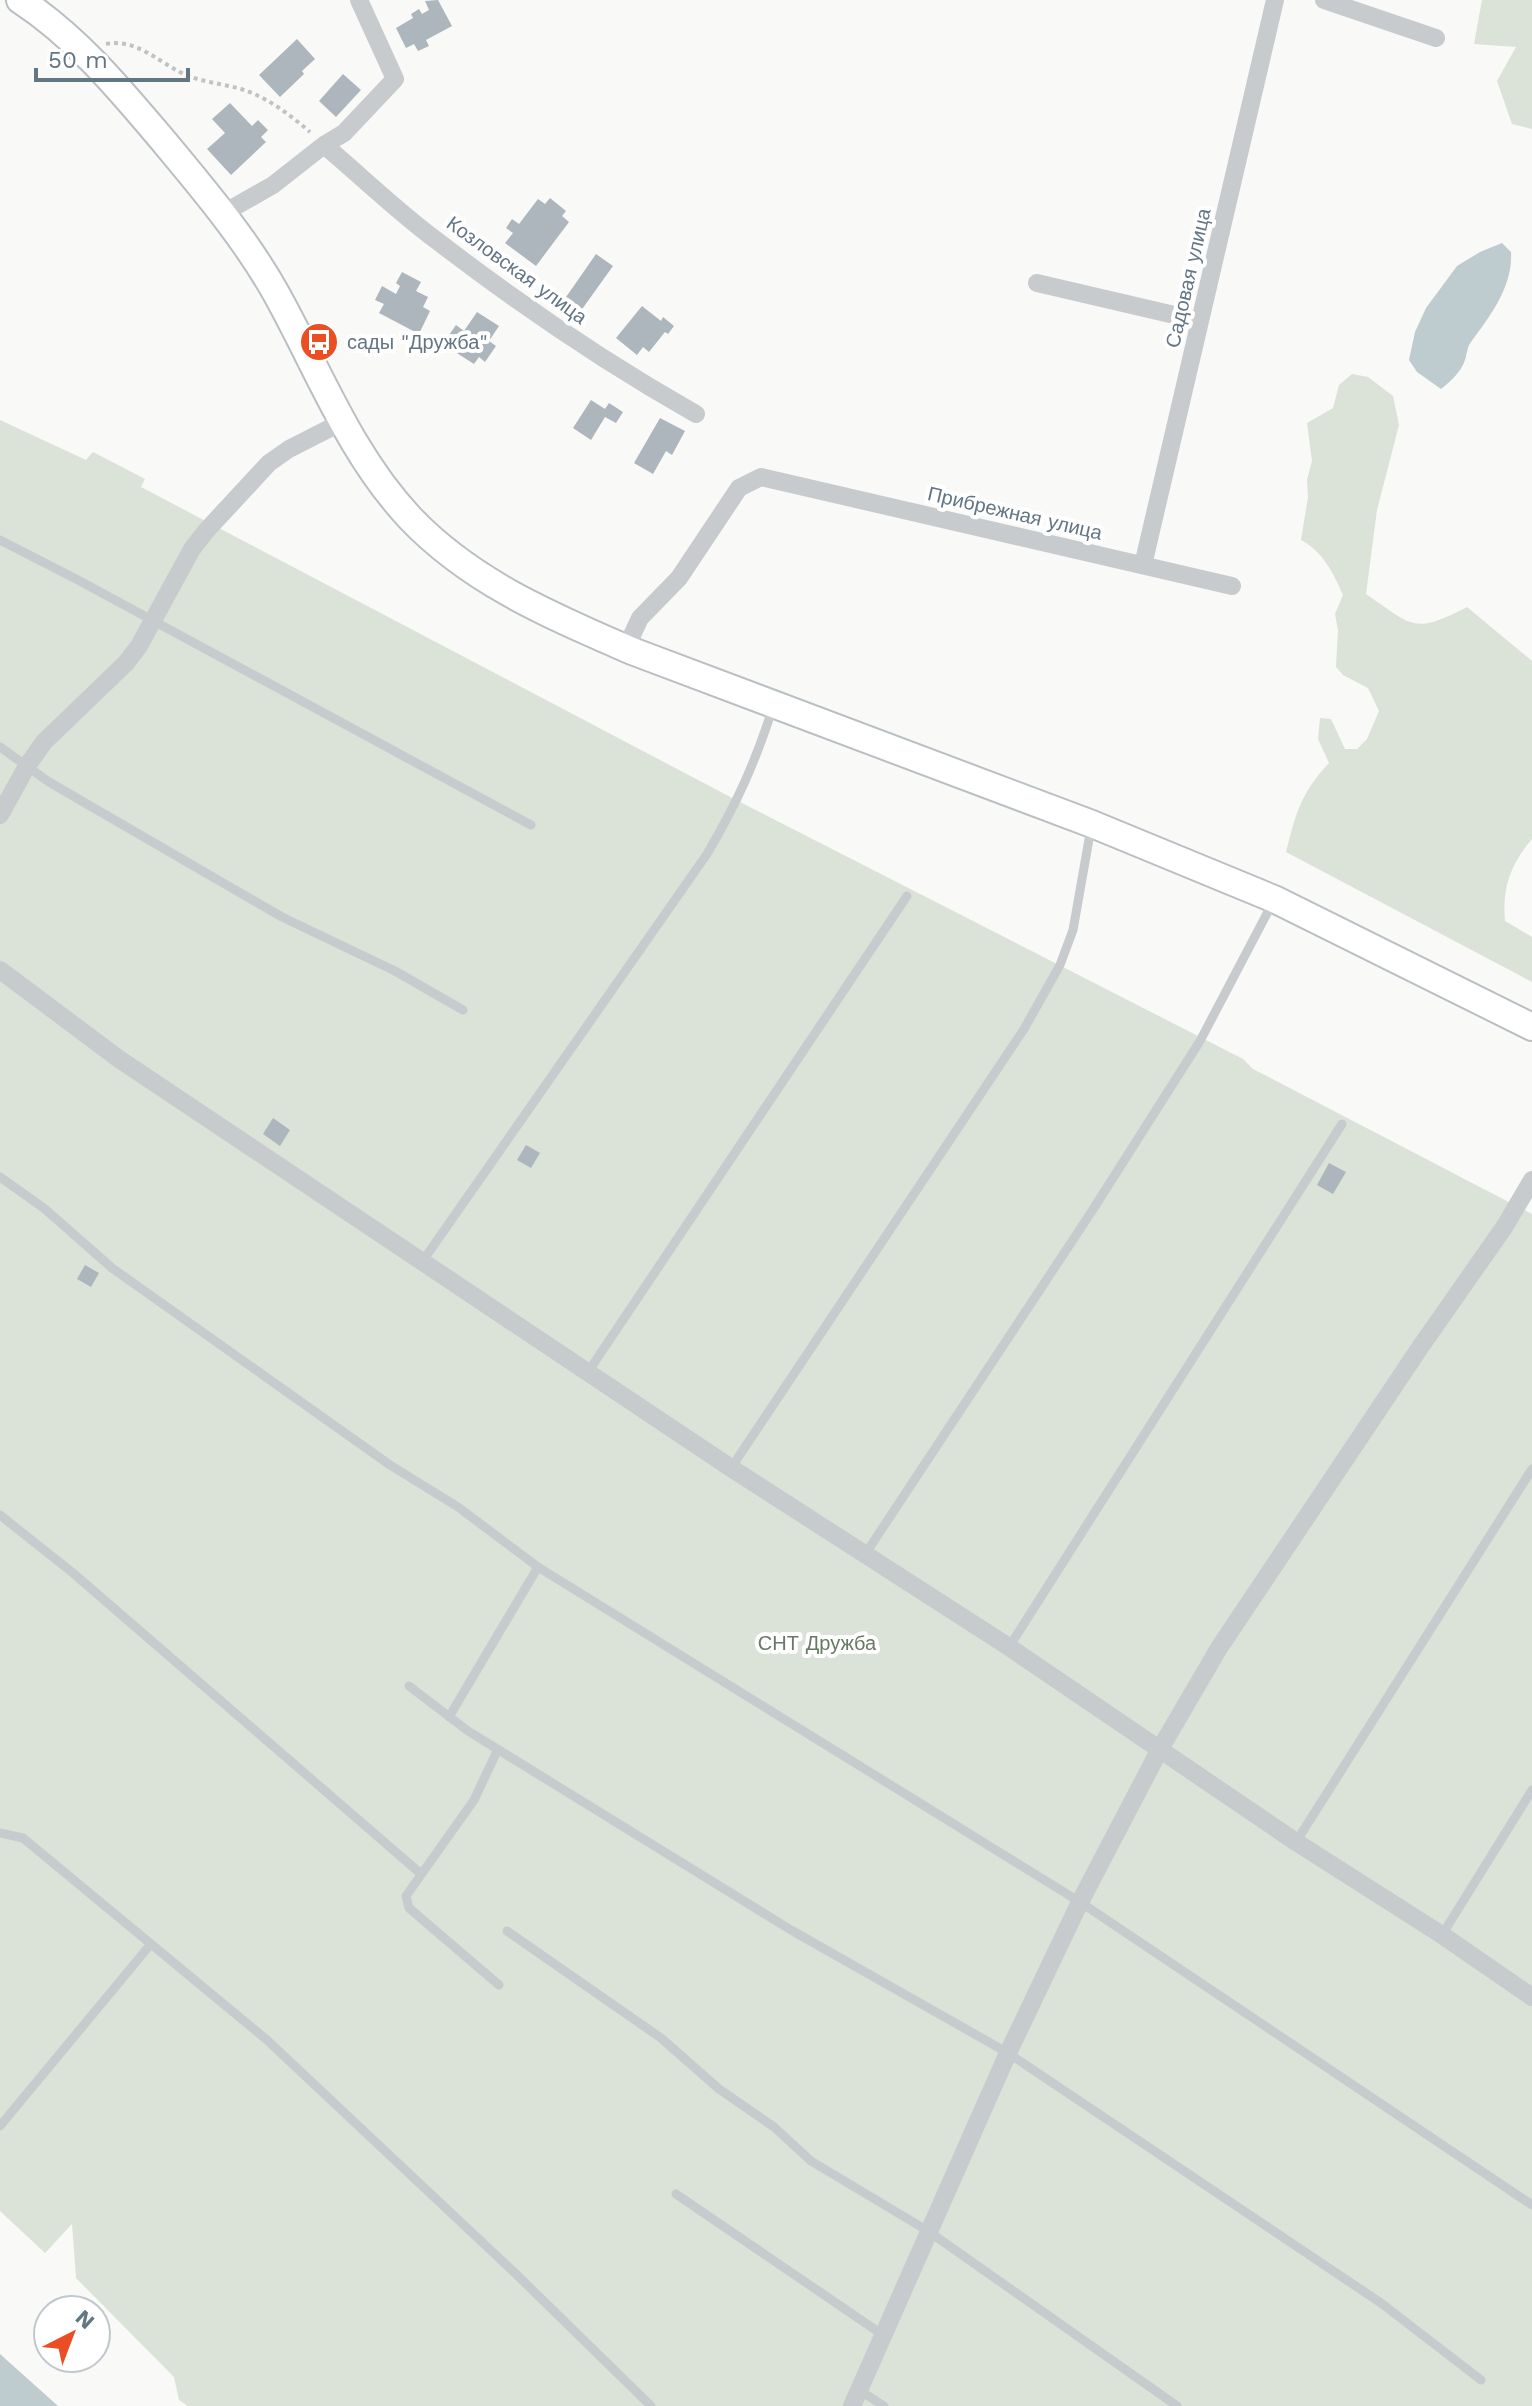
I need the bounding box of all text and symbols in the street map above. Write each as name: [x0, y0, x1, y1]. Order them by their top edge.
scale bar: [36, 32, 188, 82]
text: 50 m: [48, 46, 108, 74]
street label: Садовая улица: [1160, 205, 1216, 350]
street label: Козловская улица: [442, 211, 593, 330]
bus stop icon: сады "Дружба": [298, 321, 340, 363]
place label: сады "Дружба": [347, 330, 488, 354]
street label: Прибрежная улица: [925, 481, 1105, 545]
park label: СНТ Дружба: [758, 1631, 877, 1655]
north arrow: [32, 2294, 112, 2374]
text: N: [71, 2305, 99, 2334]

